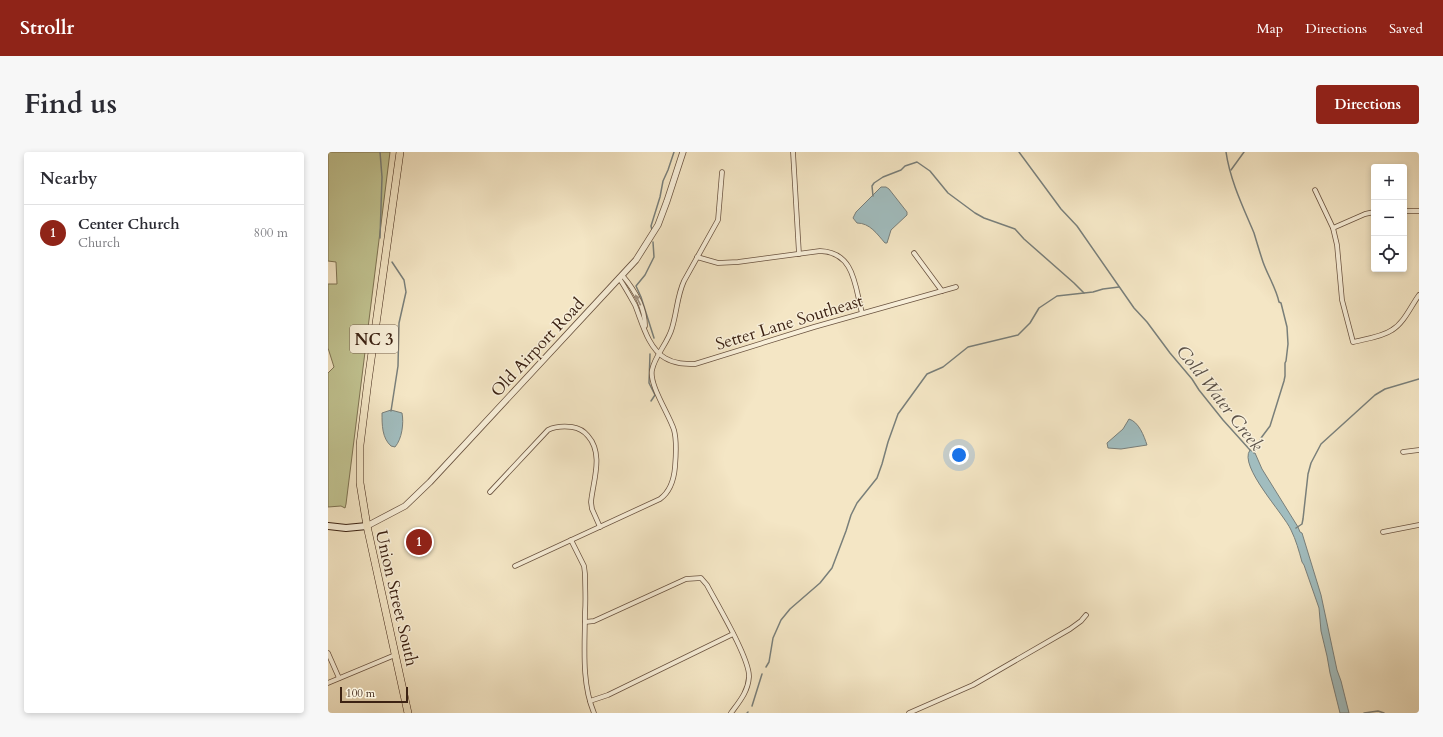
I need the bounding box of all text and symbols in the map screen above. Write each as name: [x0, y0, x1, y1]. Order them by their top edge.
text: Strollr: [20, 15, 74, 41]
text: Map: [1257, 19, 1283, 38]
text: Directions: [1305, 19, 1367, 38]
text: Saved: [1389, 19, 1423, 38]
text: Find us: [24, 85, 117, 123]
button: Directions: [1316, 85, 1419, 124]
map controls: [1371, 164, 1407, 272]
button: +: [1371, 164, 1407, 200]
text: Nearby: [40, 167, 97, 190]
button: −: [1371, 200, 1407, 236]
text: Center Church: [78, 214, 180, 234]
text: 1: [50, 224, 56, 242]
text: 800 m: [254, 224, 288, 242]
text: Church: [78, 234, 120, 252]
button: locate: [1371, 236, 1407, 272]
street label: Setter Lane Southeast: [713, 289, 866, 356]
street label: Old Airport Road: [485, 293, 589, 402]
one-way arrow: [635, 294, 641, 306]
road number: NC 3: [350, 325, 398, 353]
water label: Cold Water Creek: [1170, 340, 1269, 457]
your location: [949, 445, 969, 465]
pin: 1: [406, 527, 432, 557]
street label: Union Street South: [370, 528, 423, 669]
scale bar: [340, 685, 408, 704]
text: 100 m: [346, 686, 375, 701]

